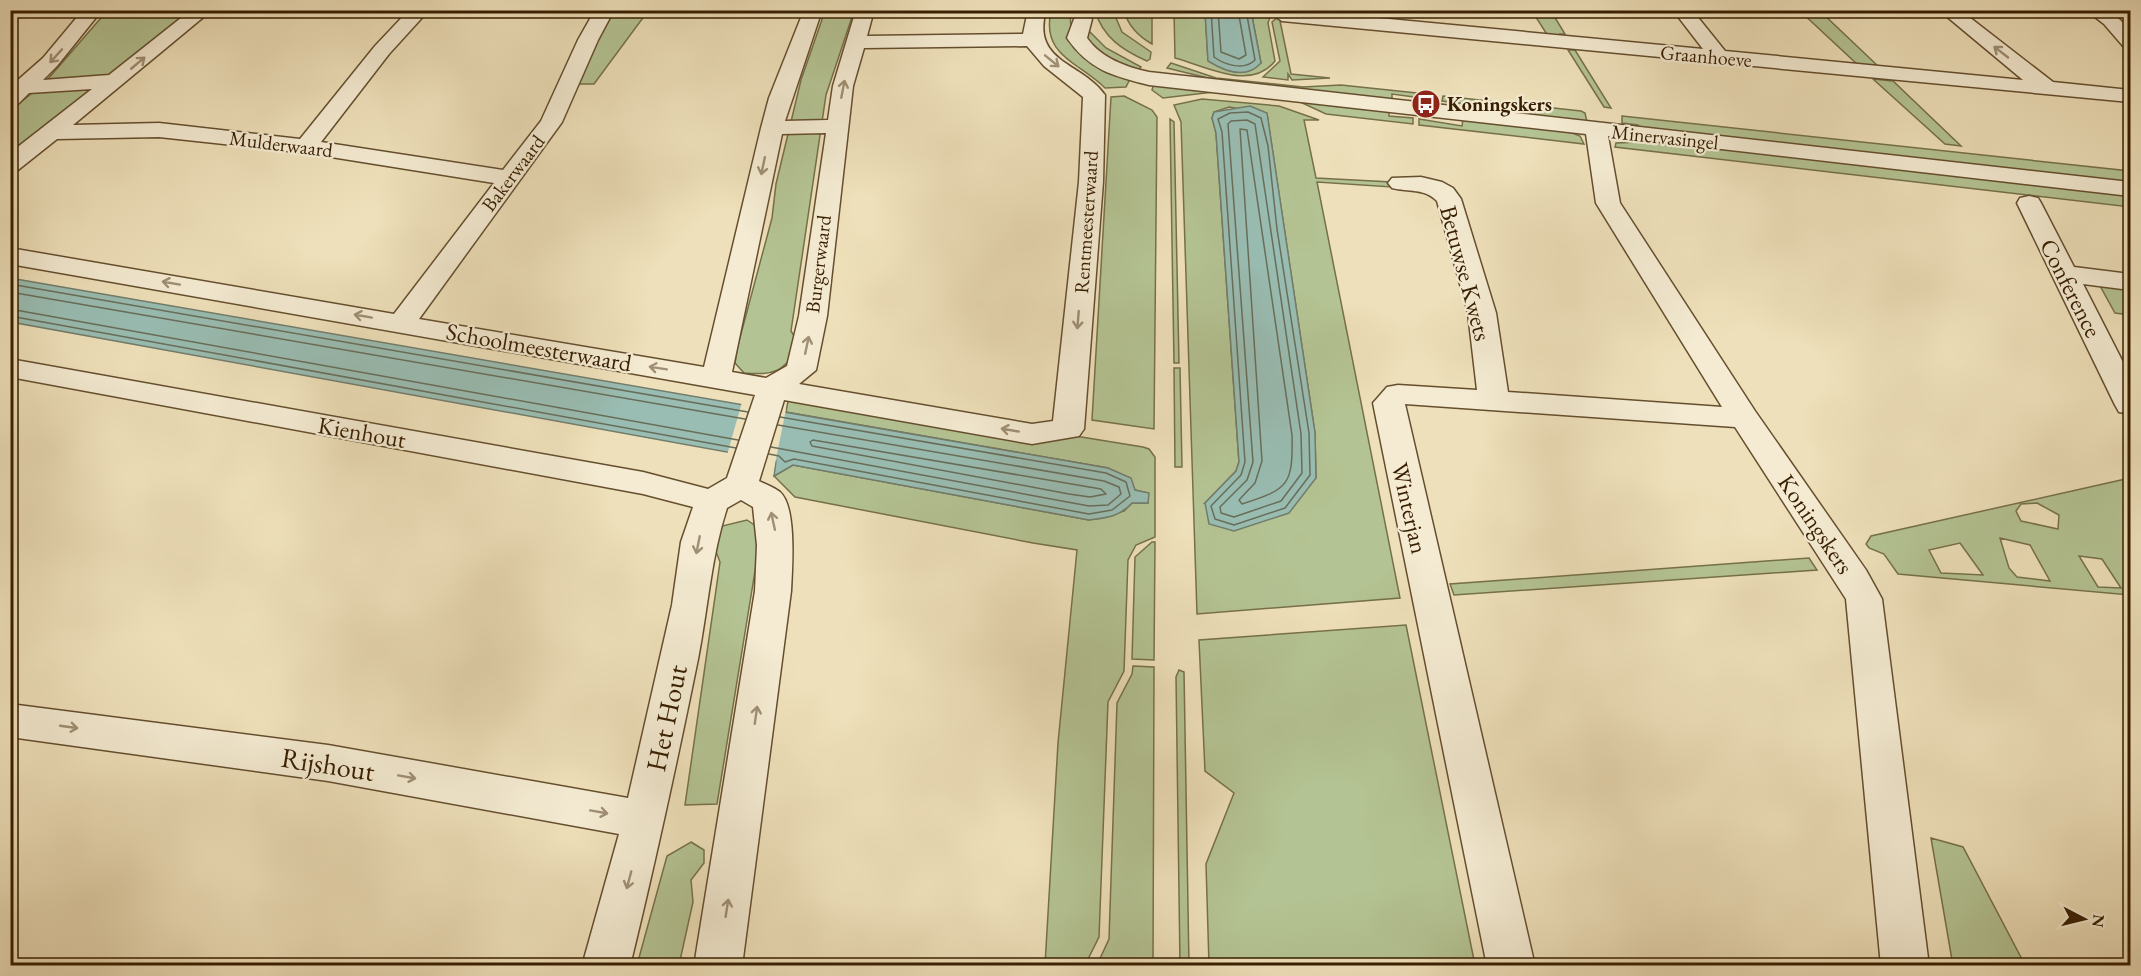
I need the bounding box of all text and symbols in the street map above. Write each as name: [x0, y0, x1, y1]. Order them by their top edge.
street label: Graanhoeve: [1659, 39, 1753, 73]
one-way arrow: [1993, 46, 2009, 59]
one-way arrow: [49, 48, 63, 63]
one-way arrow: [1044, 55, 1060, 68]
one-way arrow: [130, 57, 146, 70]
one-way arrow: [837, 80, 848, 100]
bus stop icon: Koningskers: [1410, 88, 1442, 120]
place label: Koningskers: [1447, 91, 1552, 117]
street label: Minervasingel: [1610, 118, 1720, 156]
street label: Mulderwaard: [228, 125, 335, 163]
street label: Bakerwaard: [476, 129, 551, 217]
street label: Rentmeesterwaard: [1068, 149, 1104, 294]
one-way arrow: [757, 156, 769, 175]
street label: Betuwse Kwets: [1433, 202, 1499, 344]
street label: Burgerwaard: [799, 213, 837, 314]
street label: Conference: [2033, 233, 2109, 343]
one-way arrow: [162, 277, 181, 288]
one-way arrow: [1072, 309, 1083, 329]
one-way arrow: [354, 310, 373, 321]
street label: Schoolmeesterwaard: [444, 315, 635, 379]
one-way arrow: [801, 335, 813, 354]
one-way arrow: [649, 363, 669, 374]
street label: Kienhout: [316, 409, 409, 455]
one-way arrow: [1001, 424, 1020, 435]
street label: Winterjan: [1384, 459, 1436, 557]
street label: Koningskers: [1771, 468, 1861, 580]
one-way arrow: [767, 512, 779, 531]
one-way arrow: [692, 535, 703, 554]
street label: Het Hout: [637, 661, 695, 775]
one-way arrow: [750, 705, 761, 725]
one-way arrow: [58, 722, 78, 733]
street label: Rijshout: [279, 739, 377, 789]
one-way arrow: [396, 772, 416, 783]
one-way arrow: [588, 807, 608, 818]
one-way arrow: [622, 870, 634, 889]
north arrow: [2054, 889, 2114, 949]
one-way arrow: [722, 898, 733, 918]
text: N: [2087, 913, 2110, 929]

